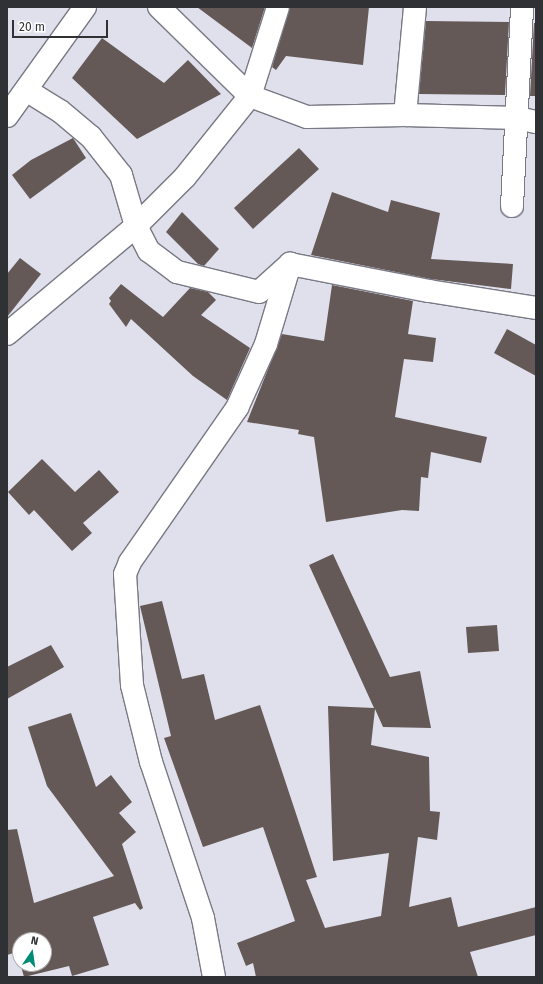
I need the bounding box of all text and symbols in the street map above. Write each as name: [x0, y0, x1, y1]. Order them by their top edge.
scale bar: [14, 12, 110, 38]
text: 20 m: [19, 20, 45, 34]
north arrow: [12, 932, 52, 972]
text: N: [30, 934, 40, 948]

